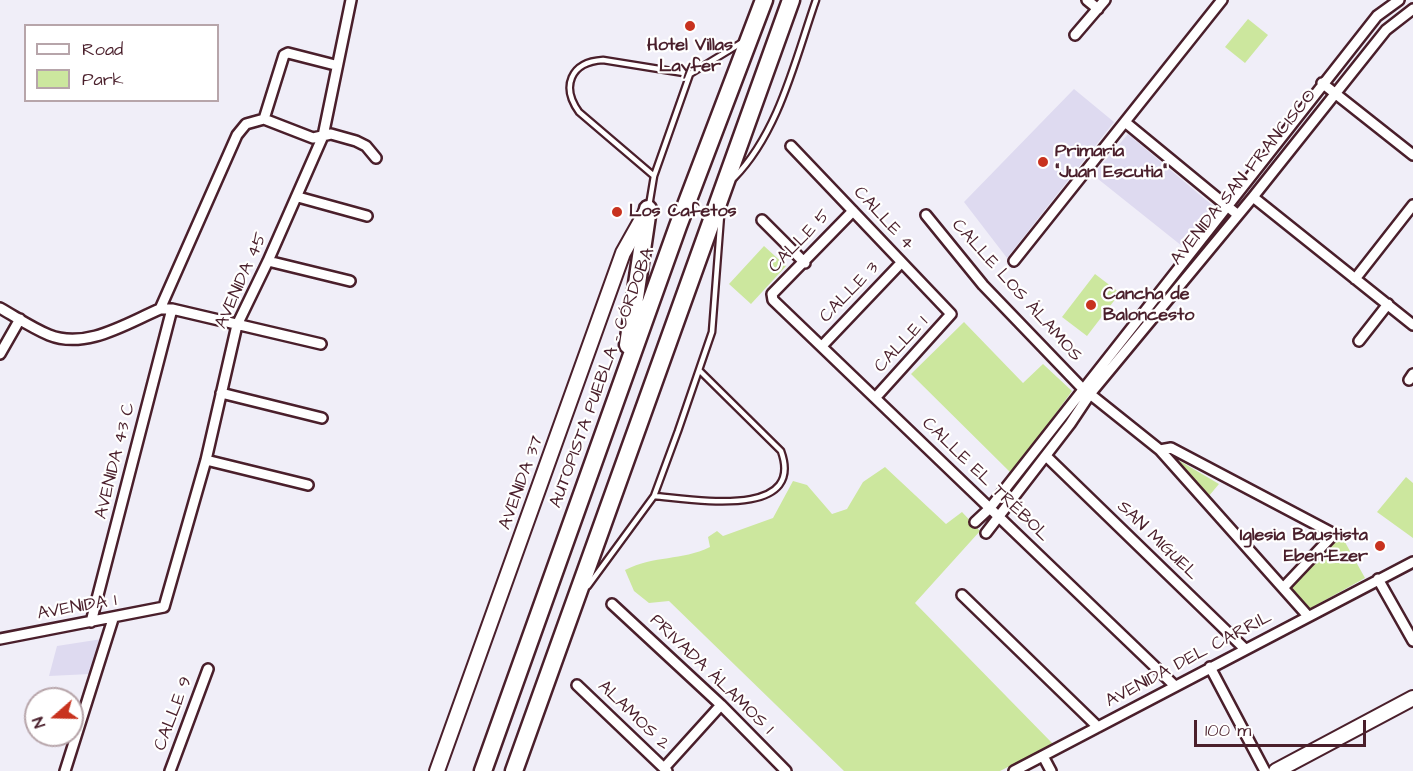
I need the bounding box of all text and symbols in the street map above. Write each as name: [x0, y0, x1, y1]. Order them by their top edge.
marker: Hotel Villas Layfer: [683, 19, 697, 33]
legend: [24, 24, 219, 102]
place label: Hotel Villas Layfer: [647, 35, 733, 78]
text: Road: [82, 37, 123, 62]
text: Park: [82, 67, 124, 92]
street label: AVENIDA SAN FRANCISCO: [1167, 86, 1321, 270]
place label: Primaria "Juan Escutia": [1055, 141, 1167, 184]
marker: Primaria "Juan Escutia": [1036, 155, 1050, 169]
street label: CALLE 4: [848, 183, 918, 255]
place label: Los Cafetos: [629, 201, 737, 223]
marker: Los Cafetos: [610, 205, 624, 219]
street label: CALLE 5: [765, 206, 835, 278]
street label: CALLE LOS ÁLAMOS: [946, 215, 1086, 367]
street label: AVENIDA 45: [211, 230, 273, 332]
street label: AUTOPISTA PUEBLA - CÓRDOBA: [546, 245, 660, 511]
street label: CALLE 3: [816, 258, 884, 328]
place label: Cancha de Baloncesto: [1103, 284, 1194, 326]
marker: Cancha de Baloncesto: [1084, 298, 1098, 312]
street label: CALLE 1: [870, 312, 934, 378]
street label: AVENIDA 43 C: [91, 401, 141, 521]
street label: CALLE EL TRÉBOL: [917, 413, 1053, 547]
street label: AVENIDA 37: [495, 433, 549, 533]
street label: SAN MIGUEL: [1112, 497, 1202, 585]
place label: Iglesia Baustista Eben-Ezer: [1240, 525, 1368, 568]
marker: Iglesia Baustista Eben-Ezer: [1373, 539, 1387, 553]
street label: AVENIDA 1: [36, 590, 118, 626]
street label: AVENIDA DEL CARRIL: [1102, 607, 1276, 713]
street label: PRIVADA ÁLAMOS 1: [645, 610, 777, 740]
street label: CALLE 9: [150, 674, 198, 754]
street label: ALAMOS 2: [593, 676, 673, 756]
north arrow: [24, 687, 84, 747]
scale bar: [1197, 708, 1370, 746]
text: N: [27, 714, 51, 731]
text: 100 m: [1205, 718, 1251, 743]

